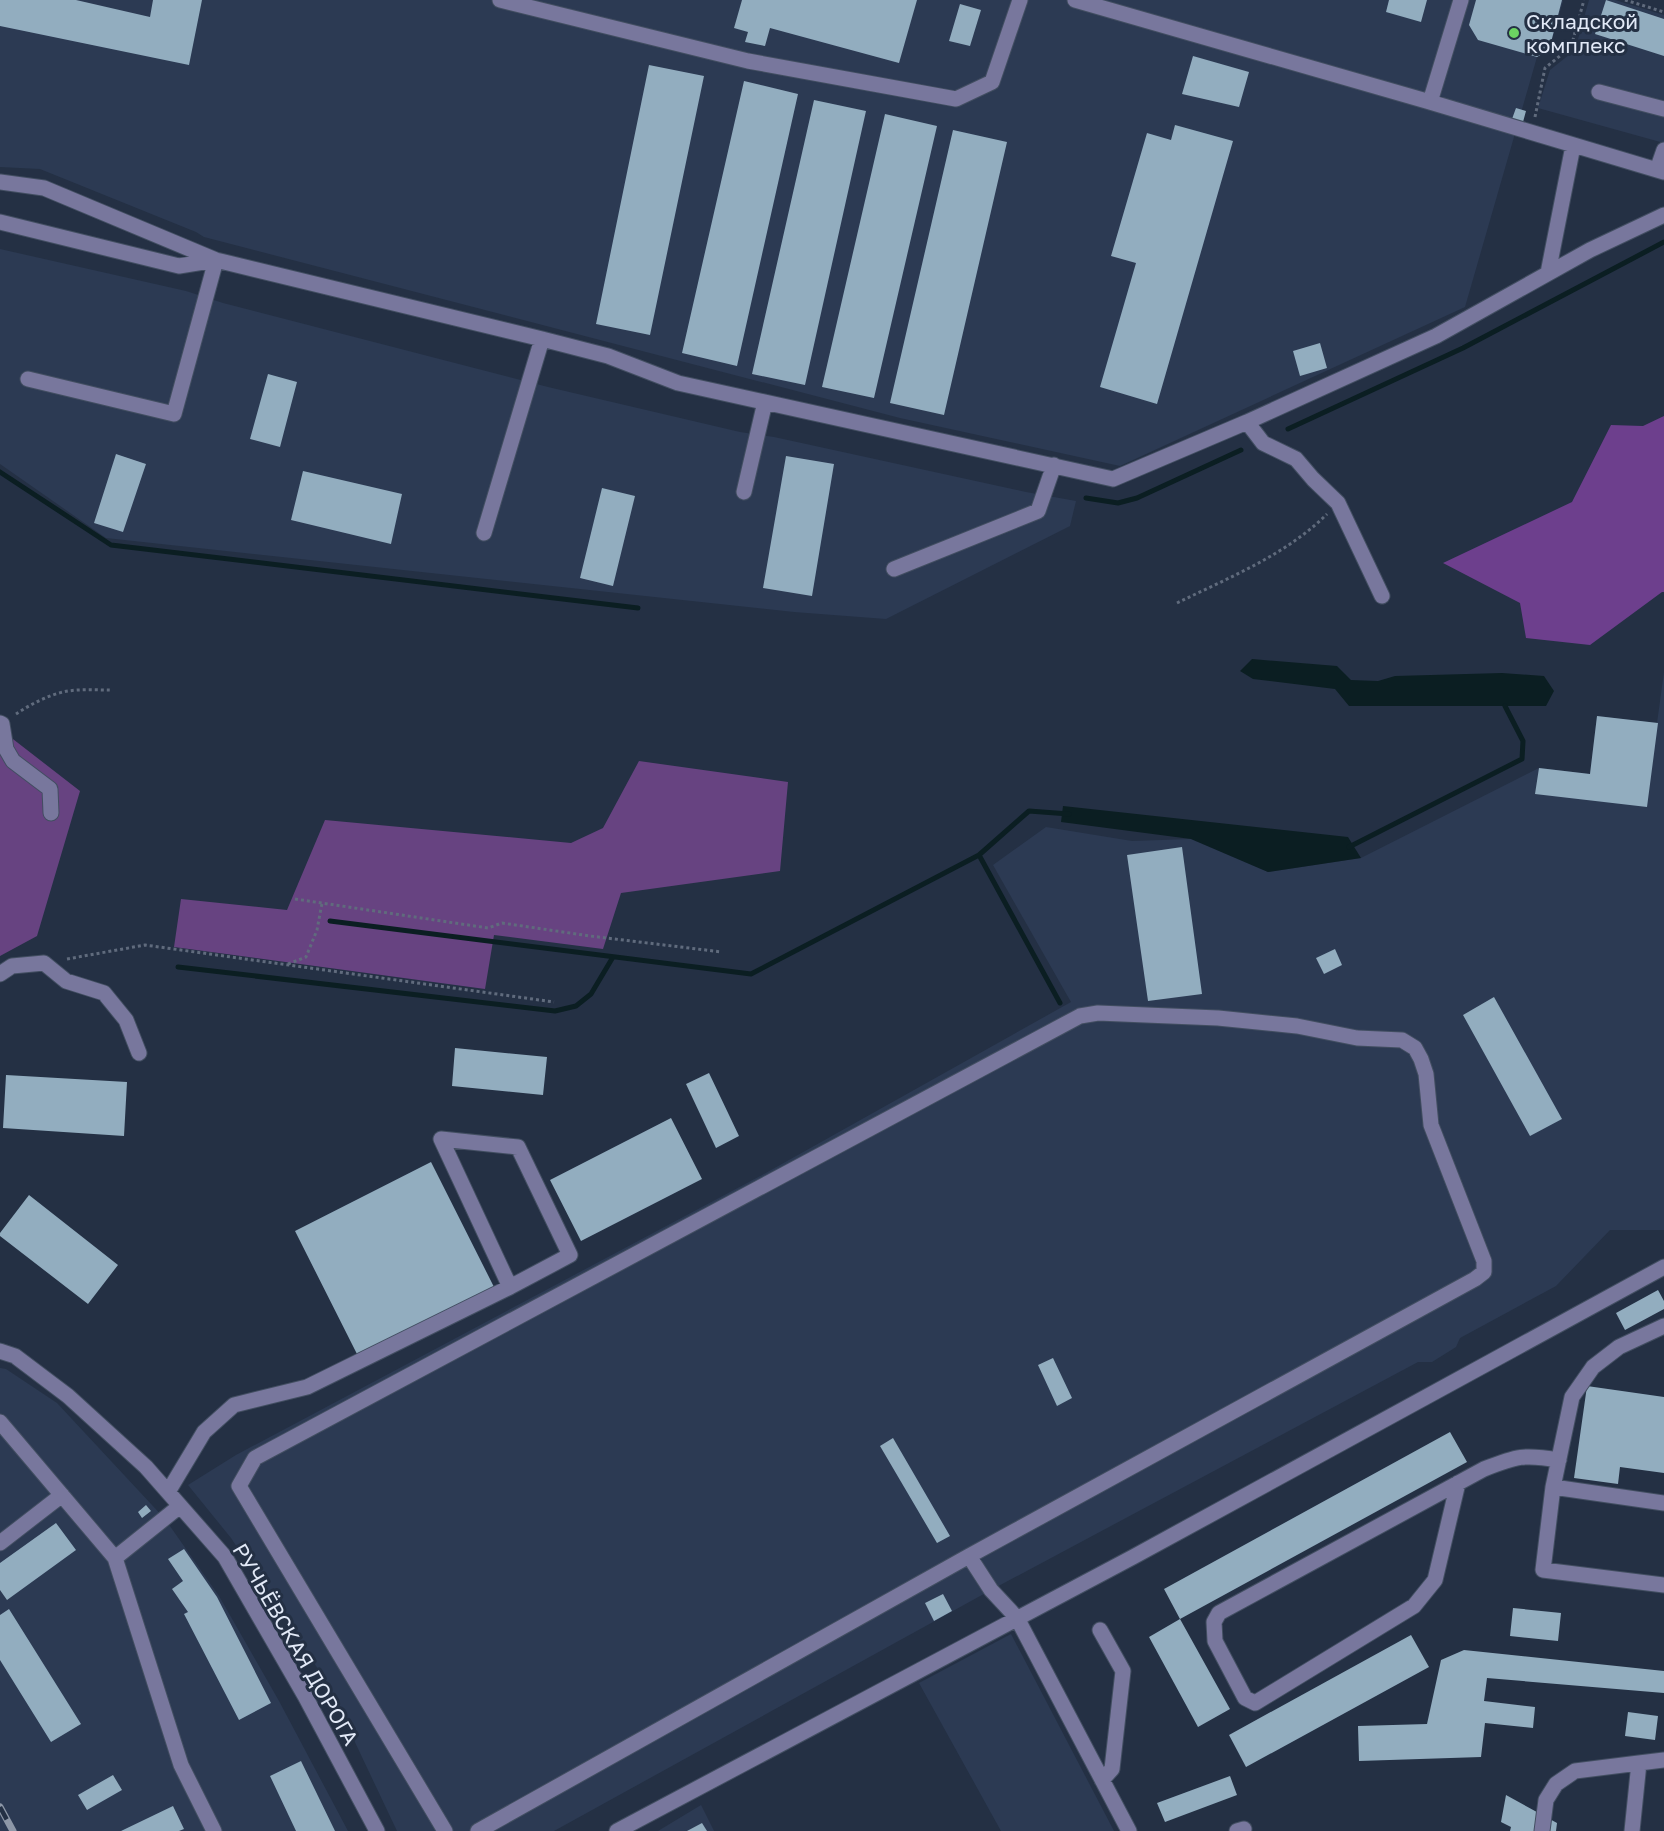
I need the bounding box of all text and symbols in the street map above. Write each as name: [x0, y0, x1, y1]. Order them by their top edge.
place label: Складской комплекс: [1526, 8, 1638, 58]
marker: Складской комплекс: [1507, 26, 1521, 40]
street label: РУЧЬЁВСКАЯ ДОРОГА: [228, 1538, 364, 1750]

